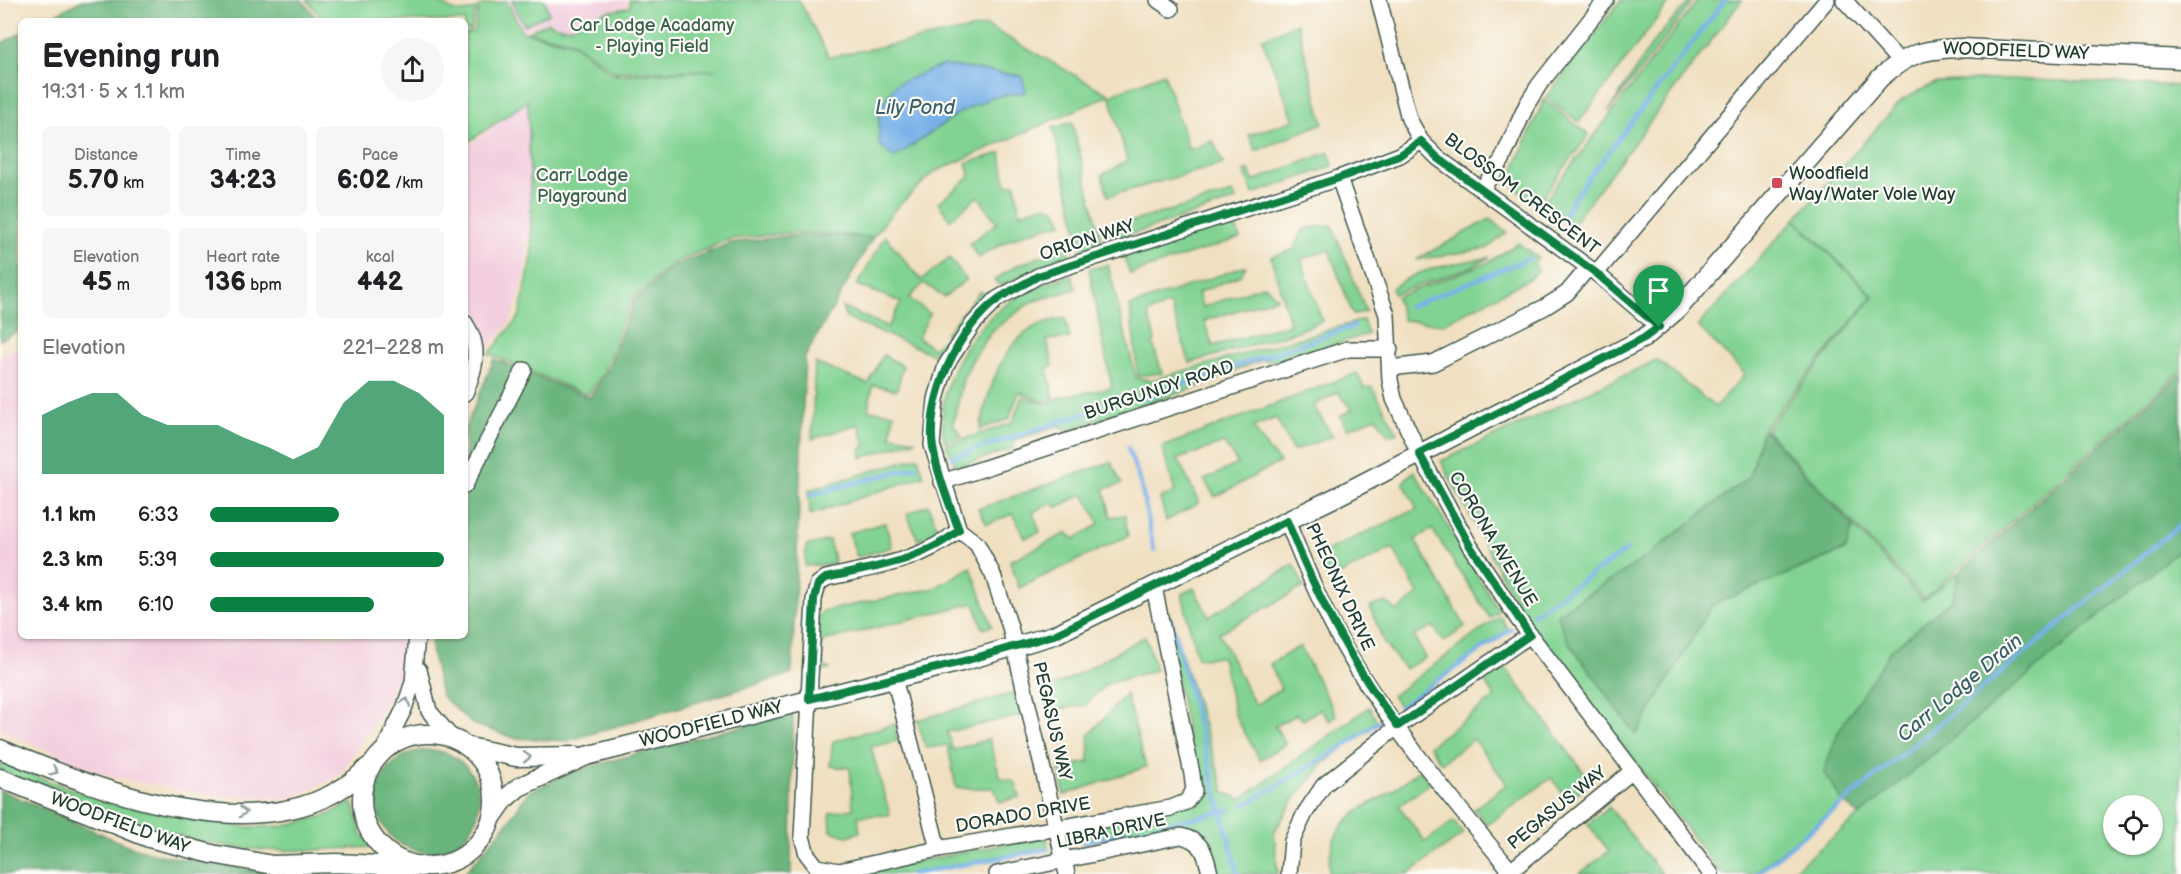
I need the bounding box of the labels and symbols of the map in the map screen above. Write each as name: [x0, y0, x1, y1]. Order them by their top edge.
park label: Car Lodge Acadamy - Playing Field: [570, 15, 735, 57]
street label: WOODFIELD WAY: [1942, 38, 2090, 64]
water label: Lily Pond: [875, 96, 955, 120]
street label: BLOSSOM CRESCENT: [1440, 129, 1604, 259]
place label: Woodfield Way/Water Vole Way: [1789, 163, 1956, 205]
park label: Carr Lodge Playground: [536, 165, 628, 207]
marker: Woodfield Way/Water Vole Way: [1770, 176, 1784, 190]
street label: ORION WAY: [1037, 215, 1137, 265]
pin: [1633, 265, 1684, 327]
street label: BURGUNDY ROAD: [1081, 356, 1237, 424]
street label: CORONA AVENUE: [1444, 468, 1542, 610]
street label: PHEONIX DRIVE: [1301, 520, 1379, 654]
water label: Carr Lodge Drain: [1893, 629, 2027, 747]
street label: PEGASUS WAY: [1028, 660, 1076, 783]
street label: WOODFIELD WAY: [637, 696, 785, 752]
one-way arrow: [399, 697, 412, 708]
one-way arrow: [522, 750, 531, 763]
street label: PEGASUS WAY: [1503, 761, 1611, 854]
one-way arrow: [48, 764, 59, 776]
street label: WOODFIELD WAY: [48, 788, 193, 858]
street label: DORADO DRIVE: [954, 793, 1092, 837]
one-way arrow: [239, 806, 248, 818]
street label: LIBRA DRIVE: [1054, 809, 1168, 853]

